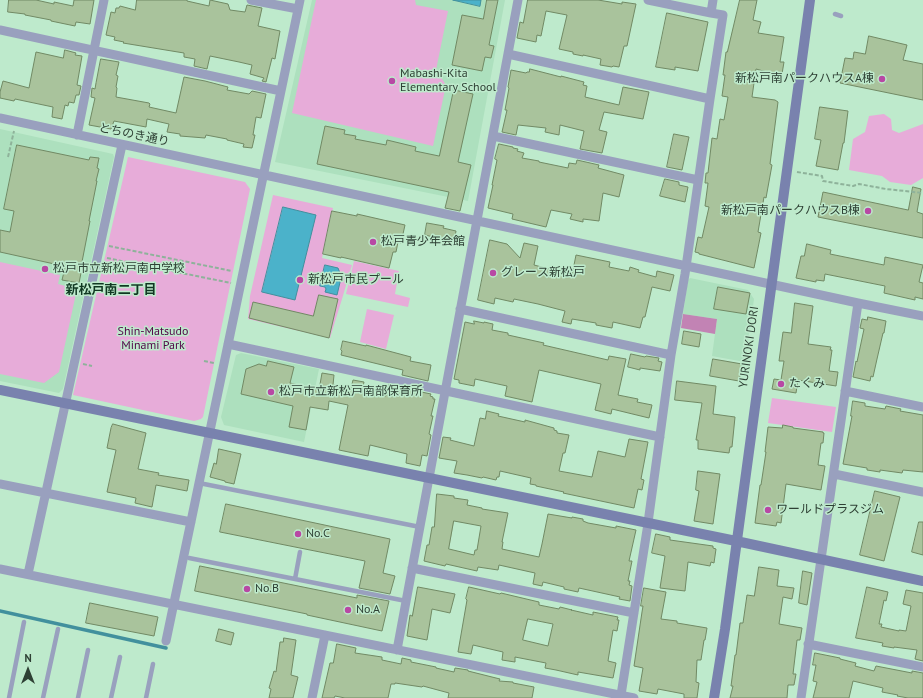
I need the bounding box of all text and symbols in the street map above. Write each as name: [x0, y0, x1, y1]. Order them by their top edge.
place label: Mabashi-Kita Elementary School: [400, 67, 496, 95]
place label: 新松戸南パークハウスA棟: [735, 72, 874, 86]
marker: 新松戸南パークハウスA棟: [877, 74, 887, 84]
marker: Mabashi-Kita Elementary School: [387, 76, 397, 86]
street label: とちのき通り: [97, 120, 171, 150]
place label: 新松戸南パークハウスB棟: [721, 204, 860, 218]
marker: 新松戸南パークハウスB棟: [863, 206, 873, 216]
place label: 松戸青少年会館: [381, 235, 465, 249]
marker: 松戸青少年会館: [368, 237, 378, 247]
place label: 松戸市立新松戸南中学校: [53, 262, 185, 276]
marker: 松戸市立新松戸南中学校: [40, 264, 50, 274]
place label: グレース新松戸: [501, 266, 585, 280]
marker: グレース新松戸: [488, 268, 498, 278]
place label: 新松戸市民プール: [308, 273, 404, 287]
marker: 新松戸市民プール: [295, 275, 305, 285]
district label: 新松戸南二丁目: [66, 282, 156, 298]
street label: YURINOKI DORI: [736, 305, 762, 389]
park label: Shin-Matsudo Minami Park: [118, 325, 188, 353]
place label: たくみ: [789, 377, 825, 391]
marker: たくみ: [776, 379, 786, 389]
place label: 松戸市立新松戸南部保育所: [279, 385, 423, 399]
marker: 松戸市立新松戸南部保育所: [266, 387, 276, 397]
place label: ワールドプラスジム: [776, 503, 884, 517]
marker: ワールドプラスジム: [763, 505, 773, 515]
place label: No.C: [306, 527, 330, 541]
marker: No.C: [293, 529, 303, 539]
place label: No.B: [255, 582, 279, 596]
marker: No.B: [242, 584, 252, 594]
place label: No.A: [356, 603, 380, 617]
marker: No.A: [343, 605, 353, 615]
north arrow: [8, 650, 48, 690]
text: N: [24, 651, 32, 665]

